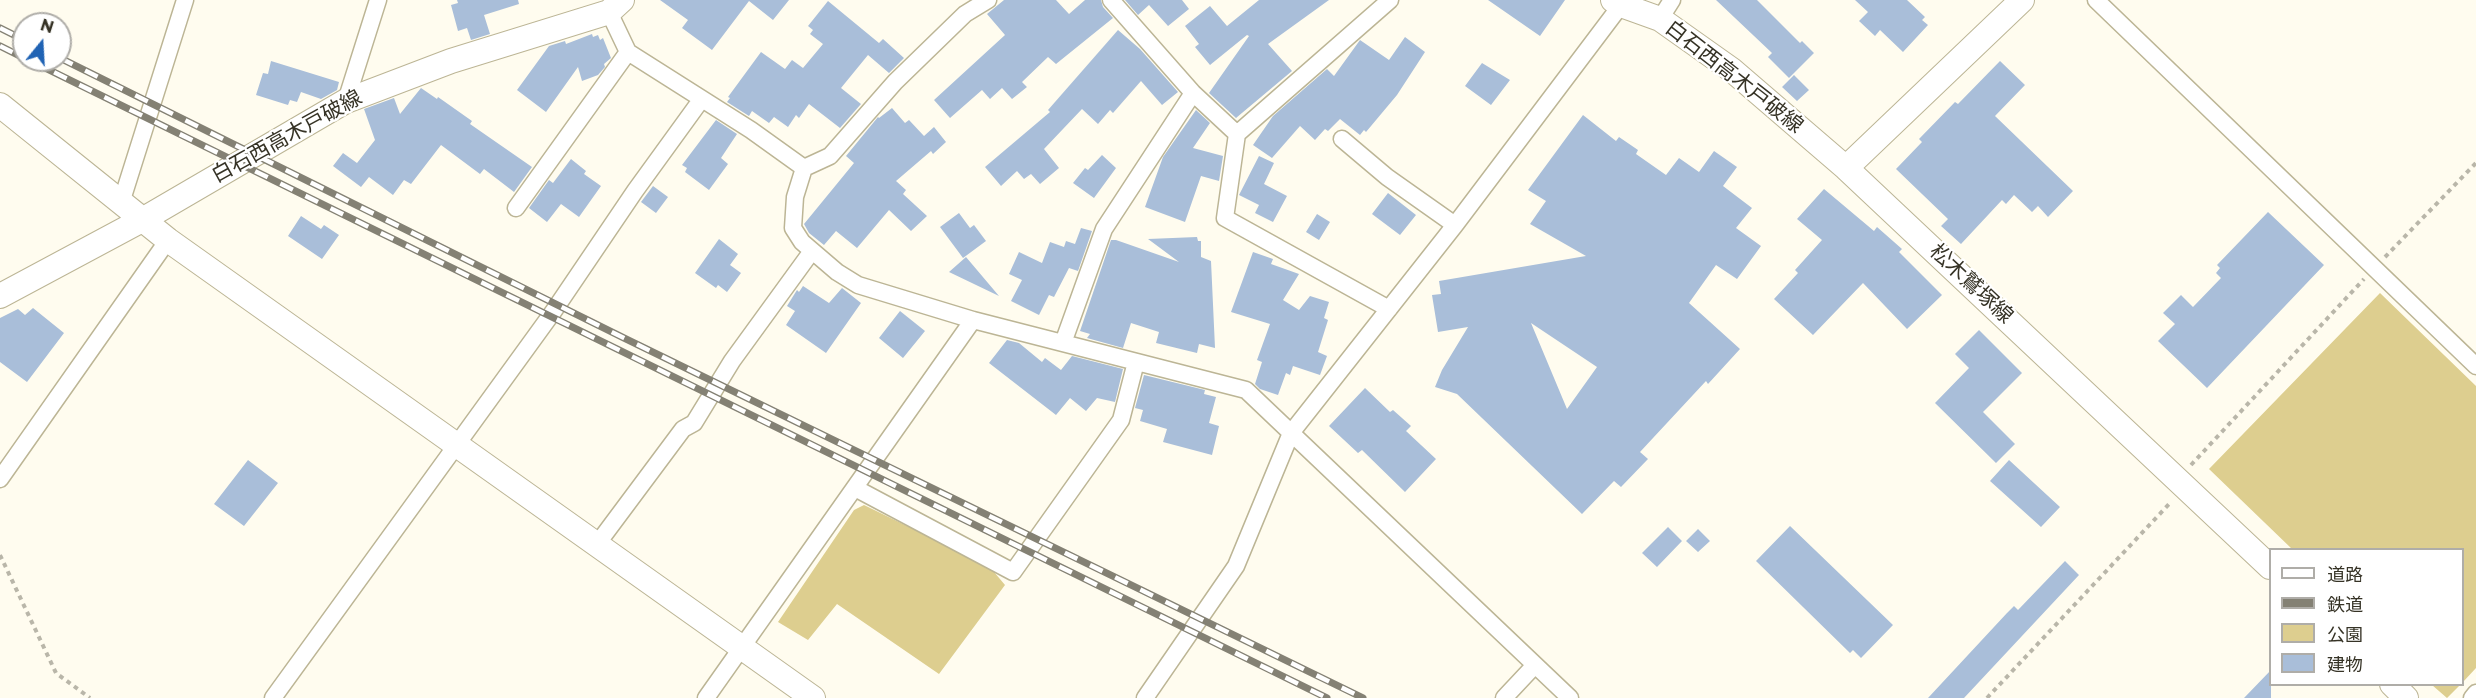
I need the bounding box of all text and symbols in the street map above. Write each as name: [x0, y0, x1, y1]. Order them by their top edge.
north arrow: [12, 12, 72, 72]
text: N: [38, 15, 56, 37]
street label: 白石西高木戸破線: [1660, 15, 1808, 139]
street label: 白石西高木戸破線: [207, 85, 367, 189]
street label: 松木鷲塚線: [1924, 239, 2018, 329]
legend: [2269, 548, 2464, 686]
text: 道路: [2327, 564, 2363, 586]
text: 鉄道: [2327, 594, 2363, 616]
text: 公園: [2327, 624, 2363, 646]
text: 建物: [2327, 654, 2363, 676]

